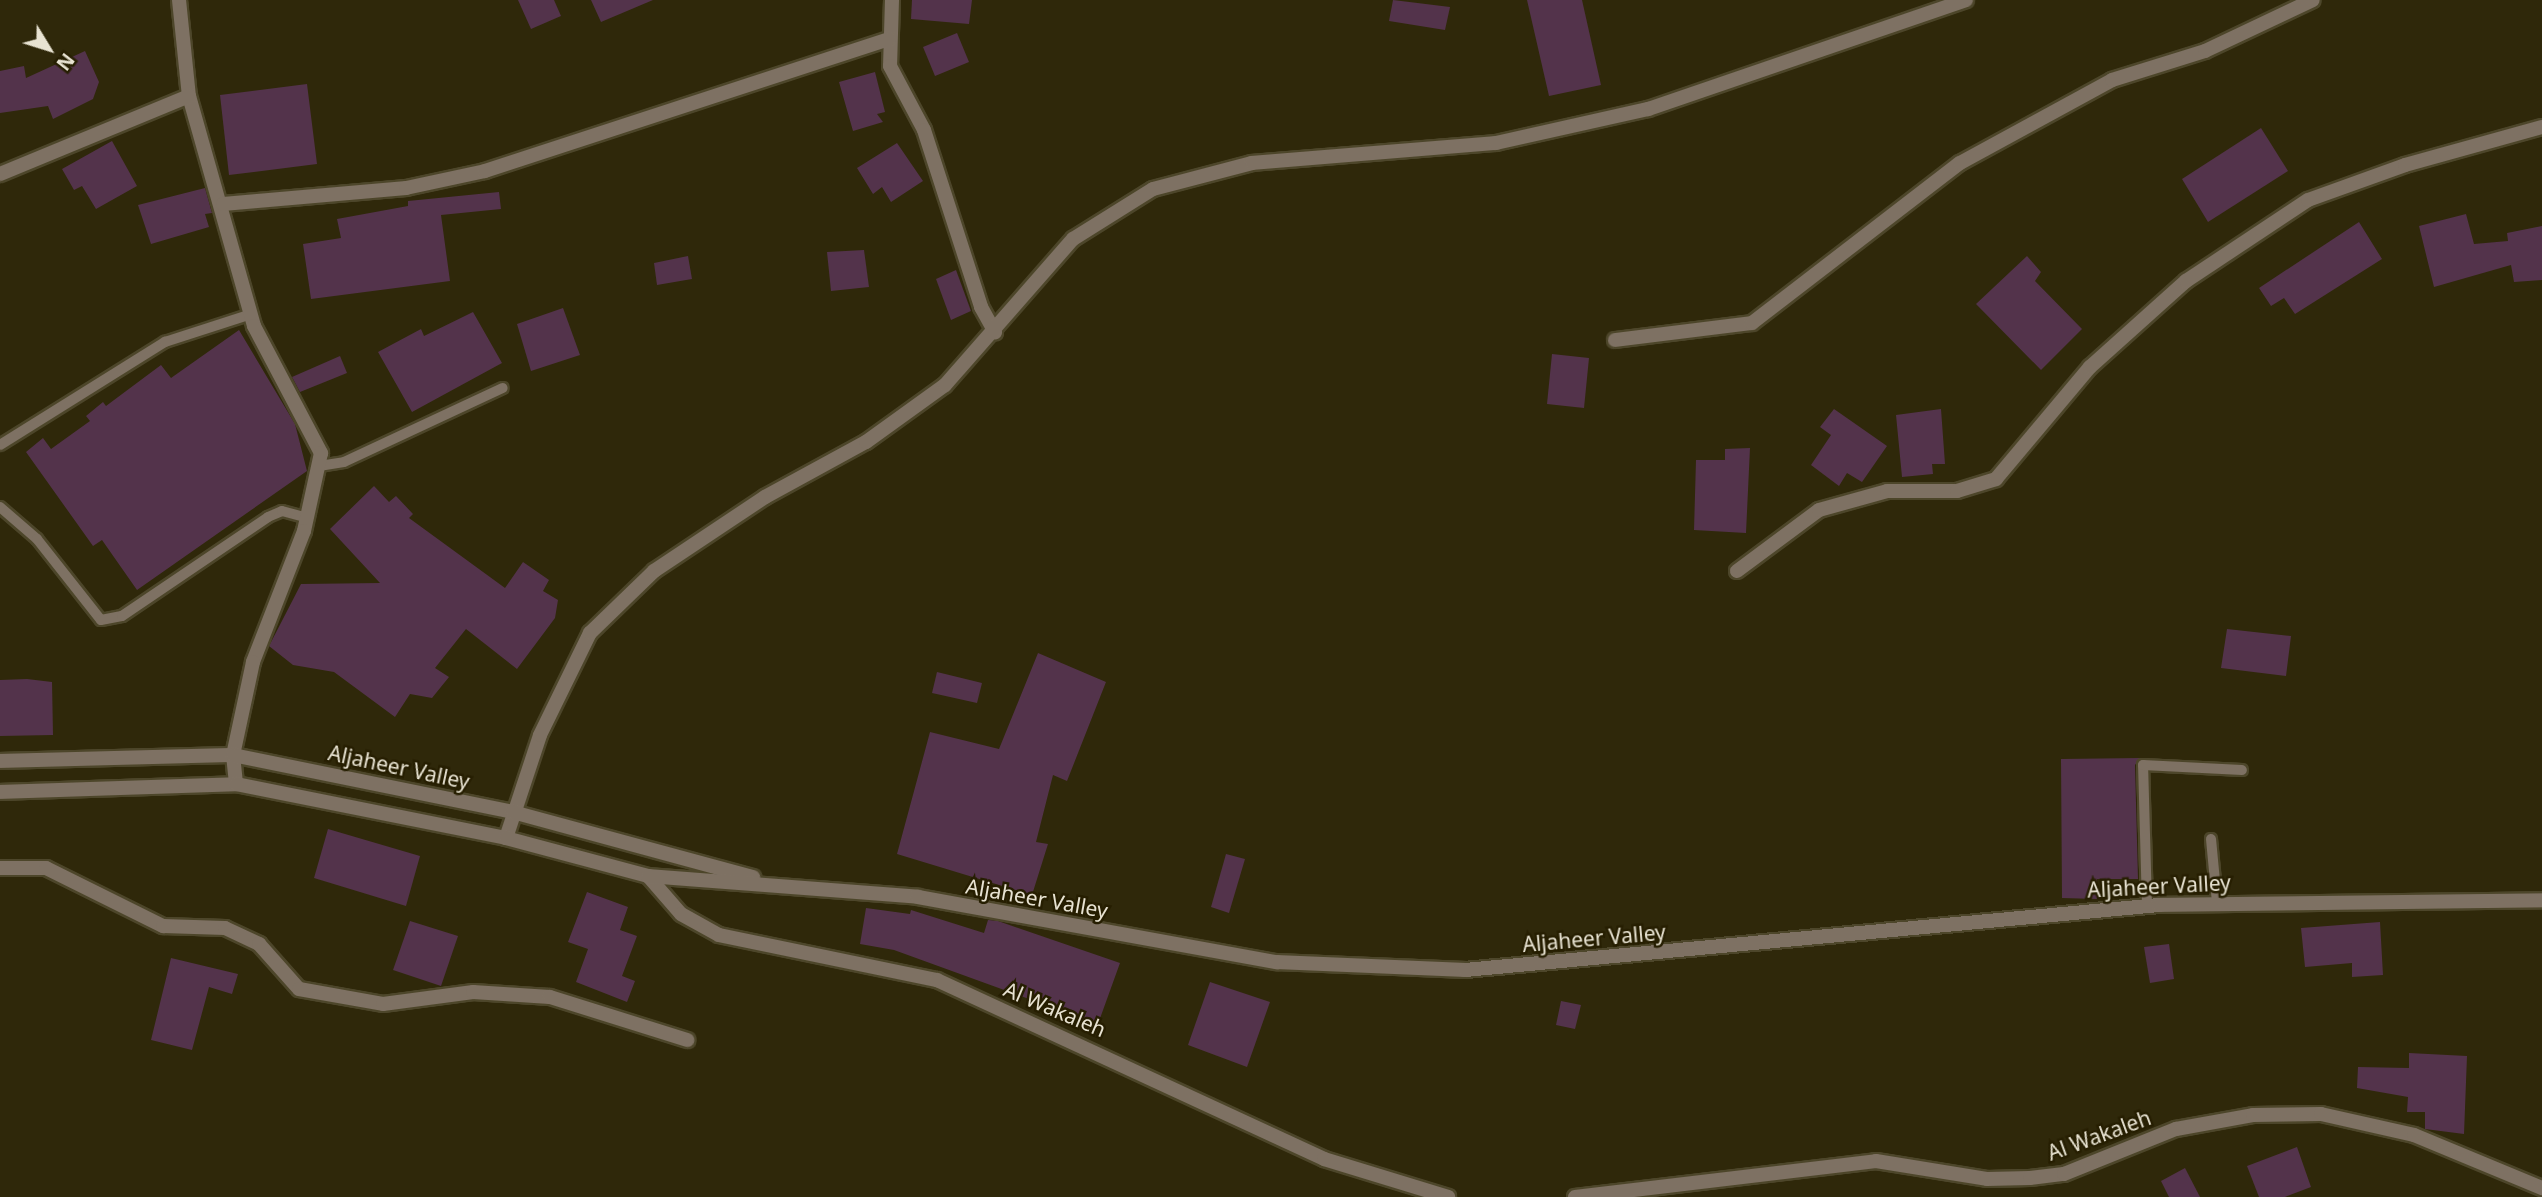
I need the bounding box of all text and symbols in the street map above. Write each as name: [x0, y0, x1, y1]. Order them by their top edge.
north arrow: [14, 14, 84, 84]
text: N: [51, 48, 81, 76]
street label: Aljaheer Valley: [326, 740, 472, 794]
street label: Aljaheer Valley: [2087, 870, 2231, 902]
street label: Aljaheer Valley: [964, 873, 1110, 923]
street label: Aljaheer Valley: [1521, 919, 1667, 957]
street label: Al Wakaleh: [1000, 976, 1110, 1042]
street label: Al Wakaleh: [2044, 1105, 2154, 1165]

